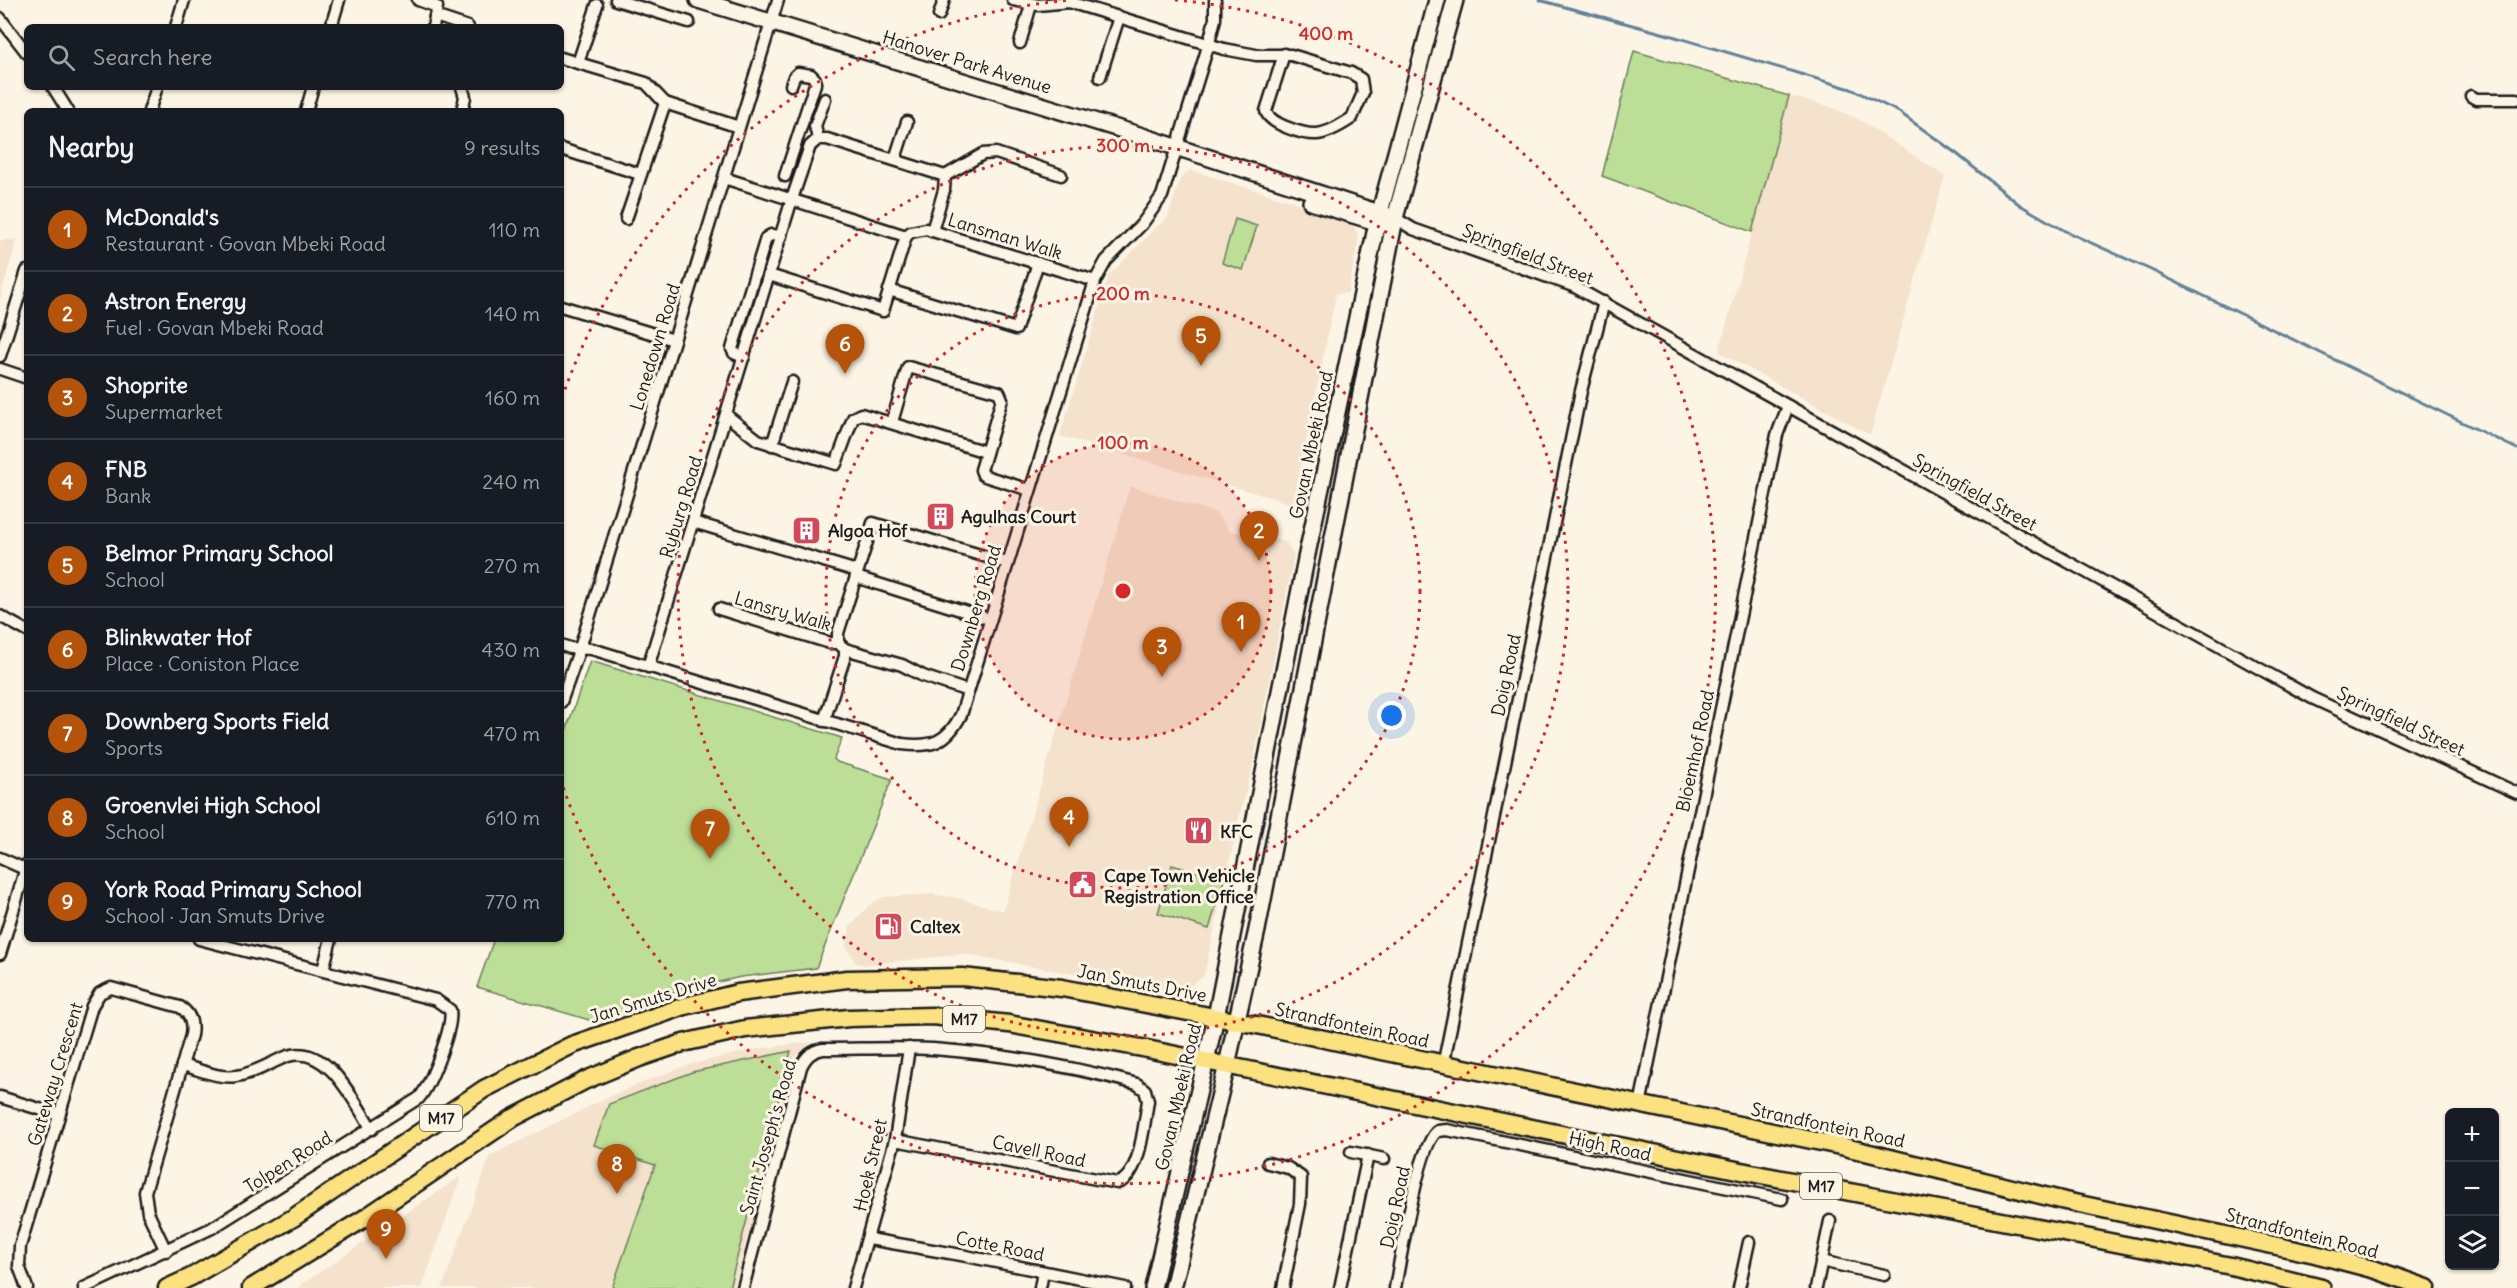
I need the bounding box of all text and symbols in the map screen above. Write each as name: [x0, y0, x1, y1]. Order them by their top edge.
text: 400 m: [1299, 22, 1353, 45]
search box: [24, 24, 564, 90]
street label: Hanover Park Avenue: [880, 25, 1054, 99]
icon: search: [45, 41, 78, 74]
text: Search here: [93, 43, 212, 71]
text: Nearby: [48, 131, 134, 164]
text: 300 m: [1096, 134, 1150, 157]
text: 9 results: [464, 135, 540, 160]
text: McDonald's: [105, 203, 219, 231]
street label: Lansman Walk: [945, 208, 1065, 264]
text: 1: [64, 217, 71, 242]
text: 110 m: [489, 217, 540, 242]
street label: Springfield Street: [1459, 218, 1597, 290]
text: Restaurant · Govan Mbeki Road: [105, 231, 386, 256]
street label: Lonedown Road: [625, 280, 685, 413]
text: 200 m: [1096, 282, 1150, 305]
text: Astron Energy: [105, 287, 247, 315]
text: 2: [62, 301, 73, 326]
text: 140 m: [485, 301, 540, 326]
text: Fuel · Govan Mbeki Road: [105, 315, 324, 340]
pin: 5: [1182, 316, 1220, 366]
pin: 6: [826, 324, 864, 374]
street label: Govan Mbeki Road: [1284, 369, 1338, 521]
text: Shoprite: [105, 371, 188, 399]
text: 3: [62, 385, 73, 410]
text: 160 m: [485, 385, 540, 410]
text: Supermarket: [105, 399, 223, 424]
text: 100 m: [1098, 431, 1149, 454]
street label: Springfield Street: [1909, 448, 2041, 536]
street label: Ryburg Road: [655, 453, 708, 561]
text: FNB: [105, 455, 147, 483]
text: 4: [62, 469, 73, 494]
text: 240 m: [482, 469, 540, 494]
text: Bank: [105, 483, 151, 508]
building icon: Agulhas Court: [924, 500, 956, 532]
place label: Agulhas Court: [961, 505, 1077, 528]
pin: 2: [1240, 512, 1278, 561]
building icon: Algoa Hof: [791, 514, 823, 546]
place label: Algoa Hof: [828, 519, 908, 542]
text: Belmor Primary School: [105, 539, 334, 567]
street label: Downberg Road: [946, 542, 1006, 674]
text: 5: [62, 553, 73, 578]
text: 270 m: [484, 553, 540, 578]
text: School: [105, 567, 165, 592]
centre of rings: [1113, 581, 1133, 601]
street label: Lansry Walk: [732, 586, 834, 636]
pin: 1: [1222, 602, 1260, 652]
text: Blinkwater Hof: [105, 623, 252, 651]
pin: 3: [1142, 628, 1182, 677]
street label: Doig Road: [1486, 631, 1526, 718]
text: 6: [62, 637, 73, 662]
text: 430 m: [482, 637, 540, 662]
text: Place · Coniston Place: [105, 651, 299, 676]
street label: Springfield Street: [2333, 681, 2469, 761]
street label: Bloemhof Road: [1671, 687, 1719, 814]
your location: [1377, 701, 1406, 730]
text: Downberg Sports Field: [105, 707, 329, 735]
text: 7: [63, 721, 72, 746]
text: 470 m: [483, 721, 540, 746]
text: Sports: [105, 735, 163, 760]
text: Groenvlei High School: [105, 791, 321, 819]
pin: 4: [1050, 798, 1088, 847]
text: 8: [62, 805, 73, 830]
text: 610 m: [485, 805, 540, 830]
pin: 7: [690, 810, 730, 859]
restaurant icon: KFC: [1183, 815, 1215, 847]
text: School: [105, 819, 165, 844]
place label: KFC: [1220, 820, 1253, 843]
place label: Cape Town Vehicle Registration Office: [1104, 864, 1255, 908]
public building icon: Cape Town Vehicle Registration Office: [1067, 869, 1099, 901]
text: York Road Primary School: [105, 875, 362, 903]
text: 9: [62, 889, 73, 914]
text: 770 m: [485, 889, 540, 914]
text: School · Jan Smuts Drive: [105, 903, 325, 928]
fuel station icon: Caltex: [873, 910, 905, 942]
place label: Caltex: [910, 915, 961, 938]
street label: Jan Smuts Drive: [1075, 959, 1209, 1007]
street label: Jan Smuts Drive: [587, 968, 719, 1028]
street label: Strandfontein Road: [1273, 997, 1431, 1053]
street label: Gateway Crescent: [22, 999, 88, 1149]
road number: M17: [943, 1006, 985, 1032]
street label: Govan Mbeki Road: [1150, 1021, 1206, 1173]
street label: Saint Joseph's Road: [735, 1056, 801, 1217]
street label: Strandfontein Road: [1749, 1097, 1907, 1153]
road number: M17: [420, 1105, 462, 1131]
map controls: [2445, 1108, 2499, 1270]
button: +: [2445, 1108, 2499, 1162]
street label: Hoek Street: [848, 1116, 892, 1214]
street label: Tolpen Road: [240, 1126, 337, 1198]
street label: High Road: [1567, 1126, 1654, 1166]
street label: Cavell Road: [990, 1130, 1088, 1172]
pin: 8: [598, 1144, 636, 1194]
button: −: [2445, 1162, 2499, 1216]
street label: Doig Road: [1375, 1163, 1415, 1250]
road number: M17: [1800, 1173, 1842, 1199]
street label: Strandfontein Road: [2223, 1203, 2381, 1263]
pin: 9: [366, 1210, 406, 1259]
button: layers: [2445, 1216, 2499, 1270]
street label: Cotte Road: [954, 1226, 1047, 1266]

